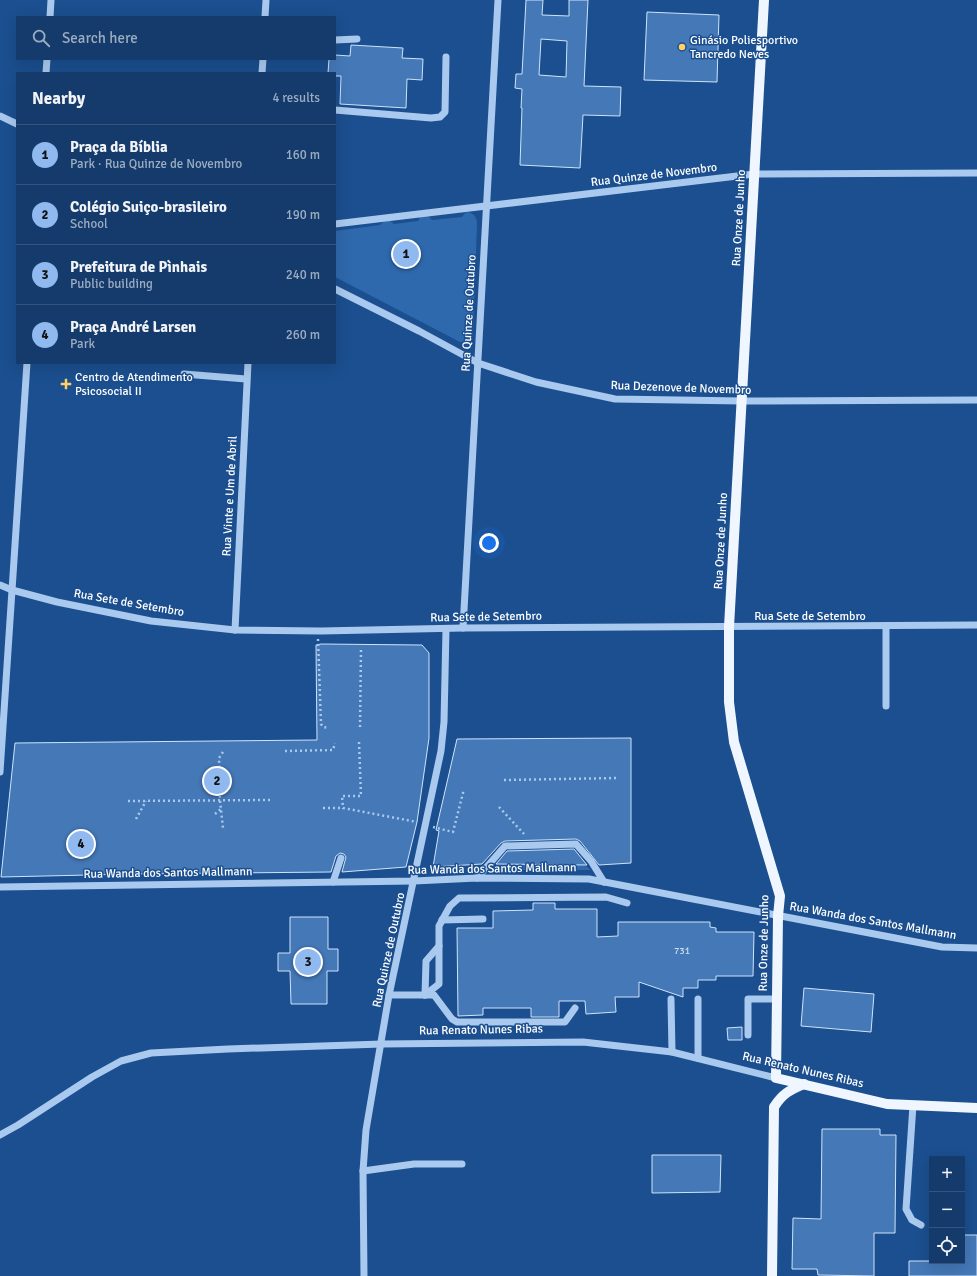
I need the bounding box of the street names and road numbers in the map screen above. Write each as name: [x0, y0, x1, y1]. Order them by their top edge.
street label: Rua Quinze de Novembro: [590, 160, 718, 190]
street label: Rua Onze de Junho: [729, 169, 749, 267]
street label: Rua Quinze de Outubro: [458, 254, 480, 372]
street label: Rua Dezenove de Novembro: [610, 378, 752, 398]
street label: Rua Vinte e Um de Abril: [219, 435, 241, 557]
street label: Rua Onze de Junho: [711, 492, 731, 590]
street label: Rua Sete de Setembro: [73, 586, 185, 620]
street label: Rua Sete de Setembro: [430, 609, 542, 625]
street label: Rua Sete de Setembro: [754, 609, 866, 624]
street label: Rua Wanda dos Santos Mallmann: [407, 860, 577, 878]
street label: Rua Wanda dos Santos Mallmann: [83, 864, 253, 882]
street label: Rua Quinze de Outubro: [369, 891, 409, 1009]
street label: Rua Onze de Junho: [756, 894, 772, 992]
street label: Rua Wanda dos Santos Mallmann: [788, 899, 958, 943]
street label: Rua Renato Nunes Ribas: [419, 1021, 543, 1039]
street label: Rua Renato Nunes Ribas: [741, 1049, 865, 1091]

